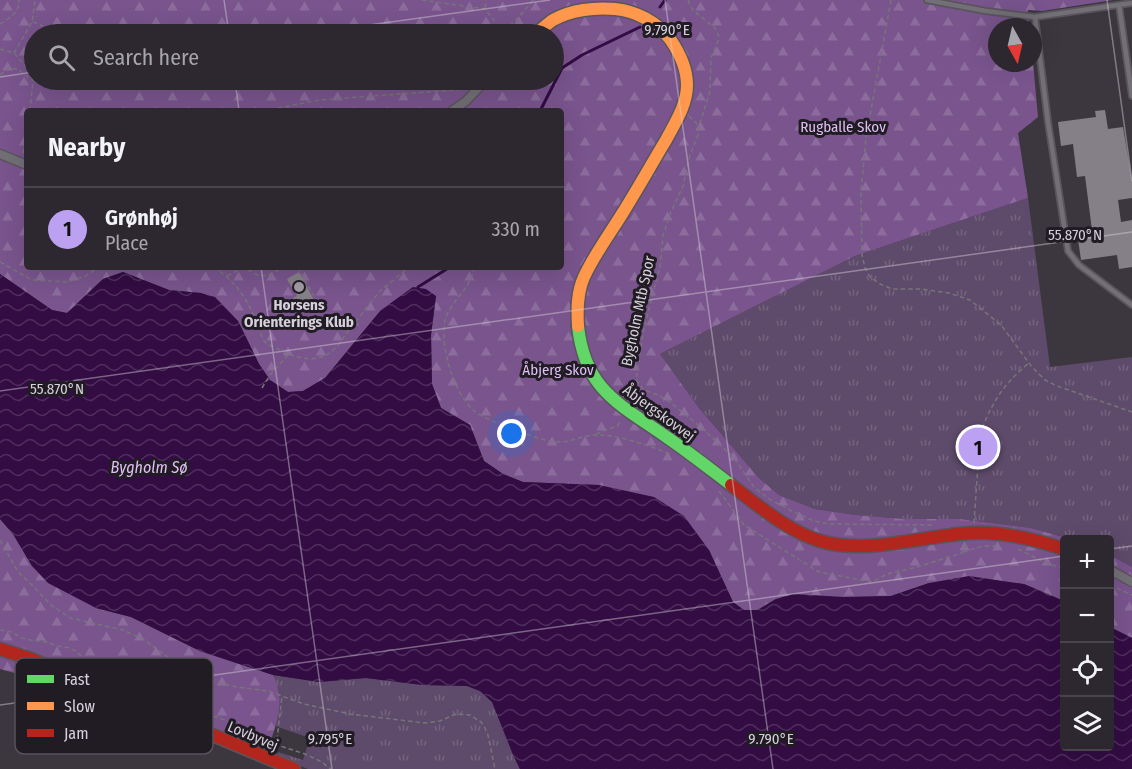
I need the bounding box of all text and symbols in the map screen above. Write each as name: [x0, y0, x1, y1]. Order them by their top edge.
north arrow: [988, 18, 1042, 72]
text: 9.790°E: [644, 21, 690, 39]
search box: [24, 24, 564, 90]
icon: search: [45, 41, 78, 74]
text: Search here: [93, 44, 199, 71]
park label: Rugballe Skov: [800, 118, 886, 136]
text: Nearby: [48, 132, 125, 163]
text: Grønhøj: [105, 204, 178, 231]
text: 1: [63, 217, 72, 241]
text: 330 m: [491, 217, 540, 241]
text: 55.870°N: [1048, 226, 1102, 244]
text: Place: [105, 231, 148, 255]
street label: Bygholm Mtb Spor: [618, 253, 659, 368]
marker: Horsens Orienterings Klub: [292, 280, 306, 294]
place label: Horsens Orienterings Klub: [244, 296, 354, 331]
park label: Åbjerg Skov: [522, 361, 594, 379]
text: 55.870°N: [30, 380, 84, 398]
street label: Åbjergskovvej: [619, 381, 699, 445]
your location: [497, 419, 526, 448]
pin: 1: [958, 424, 998, 470]
water label: Bygholm Sø: [110, 458, 188, 477]
map controls: [1060, 535, 1114, 751]
button: +: [1060, 535, 1114, 589]
button: −: [1060, 589, 1114, 643]
button: locate: [1060, 643, 1114, 697]
legend: [15, 658, 213, 754]
text: Fast: [64, 670, 91, 689]
text: Slow: [64, 697, 95, 716]
button: layers: [1060, 697, 1114, 751]
street label: Lovbyvej: [225, 717, 281, 755]
text: Jam: [64, 724, 89, 743]
text: 9.795°E: [308, 730, 352, 748]
text: 9.790°E: [748, 730, 794, 748]

